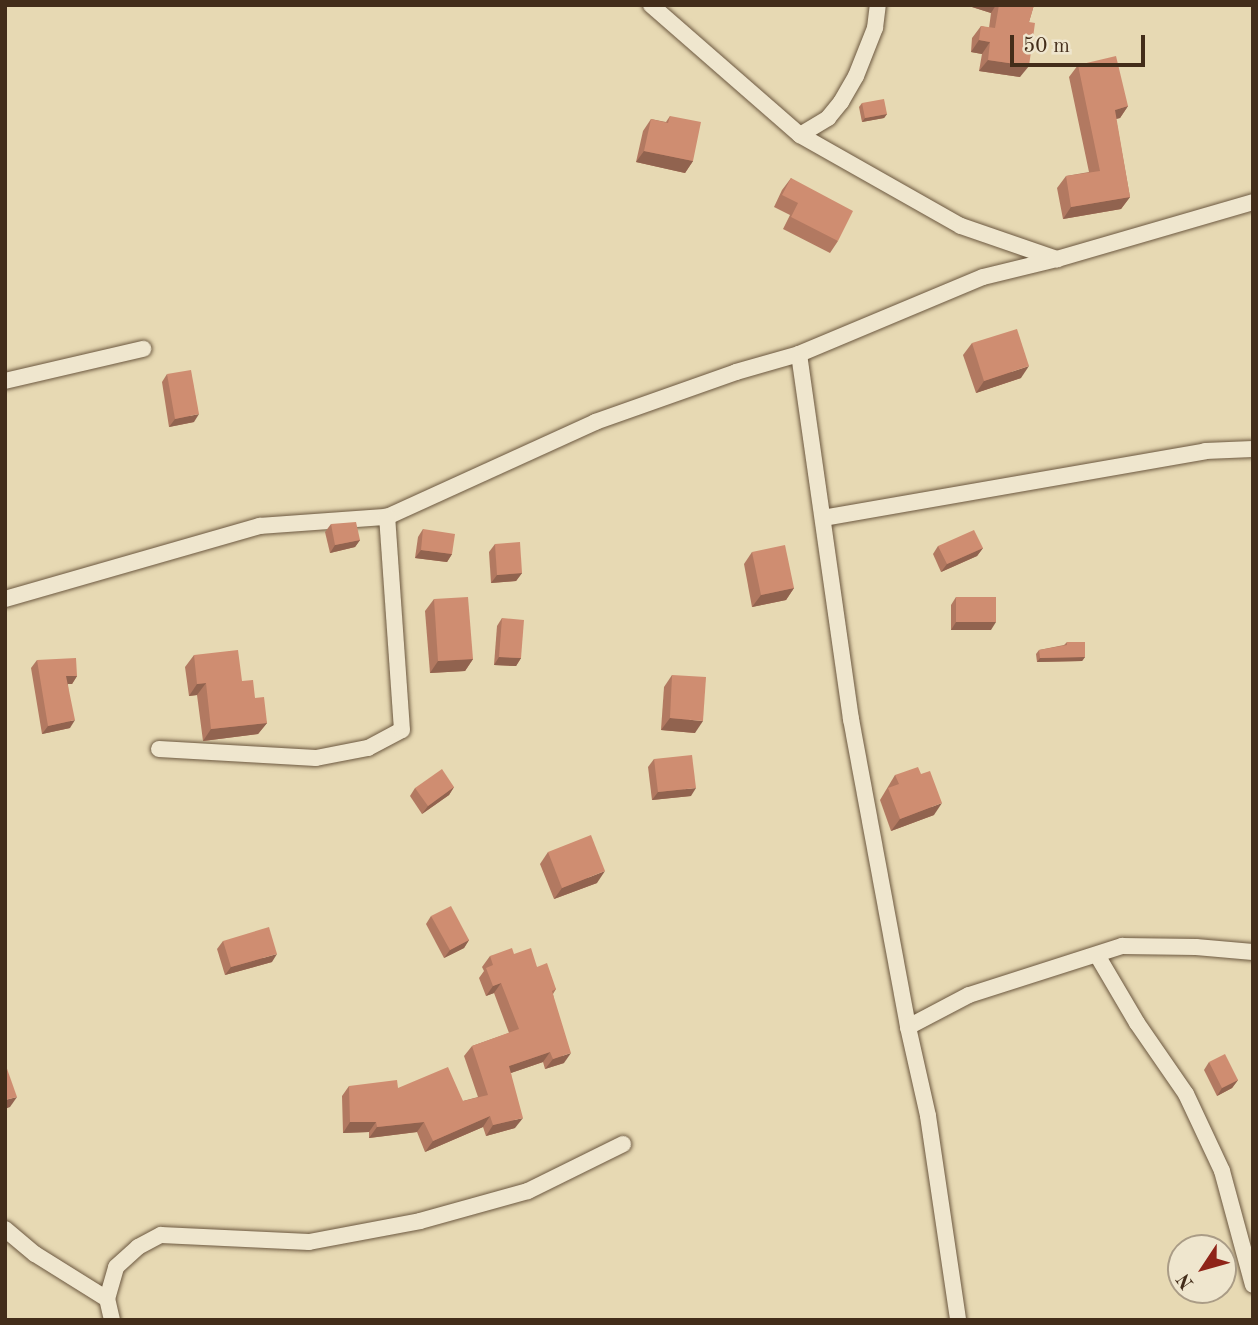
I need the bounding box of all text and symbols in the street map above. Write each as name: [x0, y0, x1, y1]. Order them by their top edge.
scale bar: [1013, 21, 1148, 65]
text: 50 m: [1023, 36, 1070, 57]
north arrow: [1167, 1234, 1237, 1304]
text: N: [1174, 1269, 1198, 1292]

